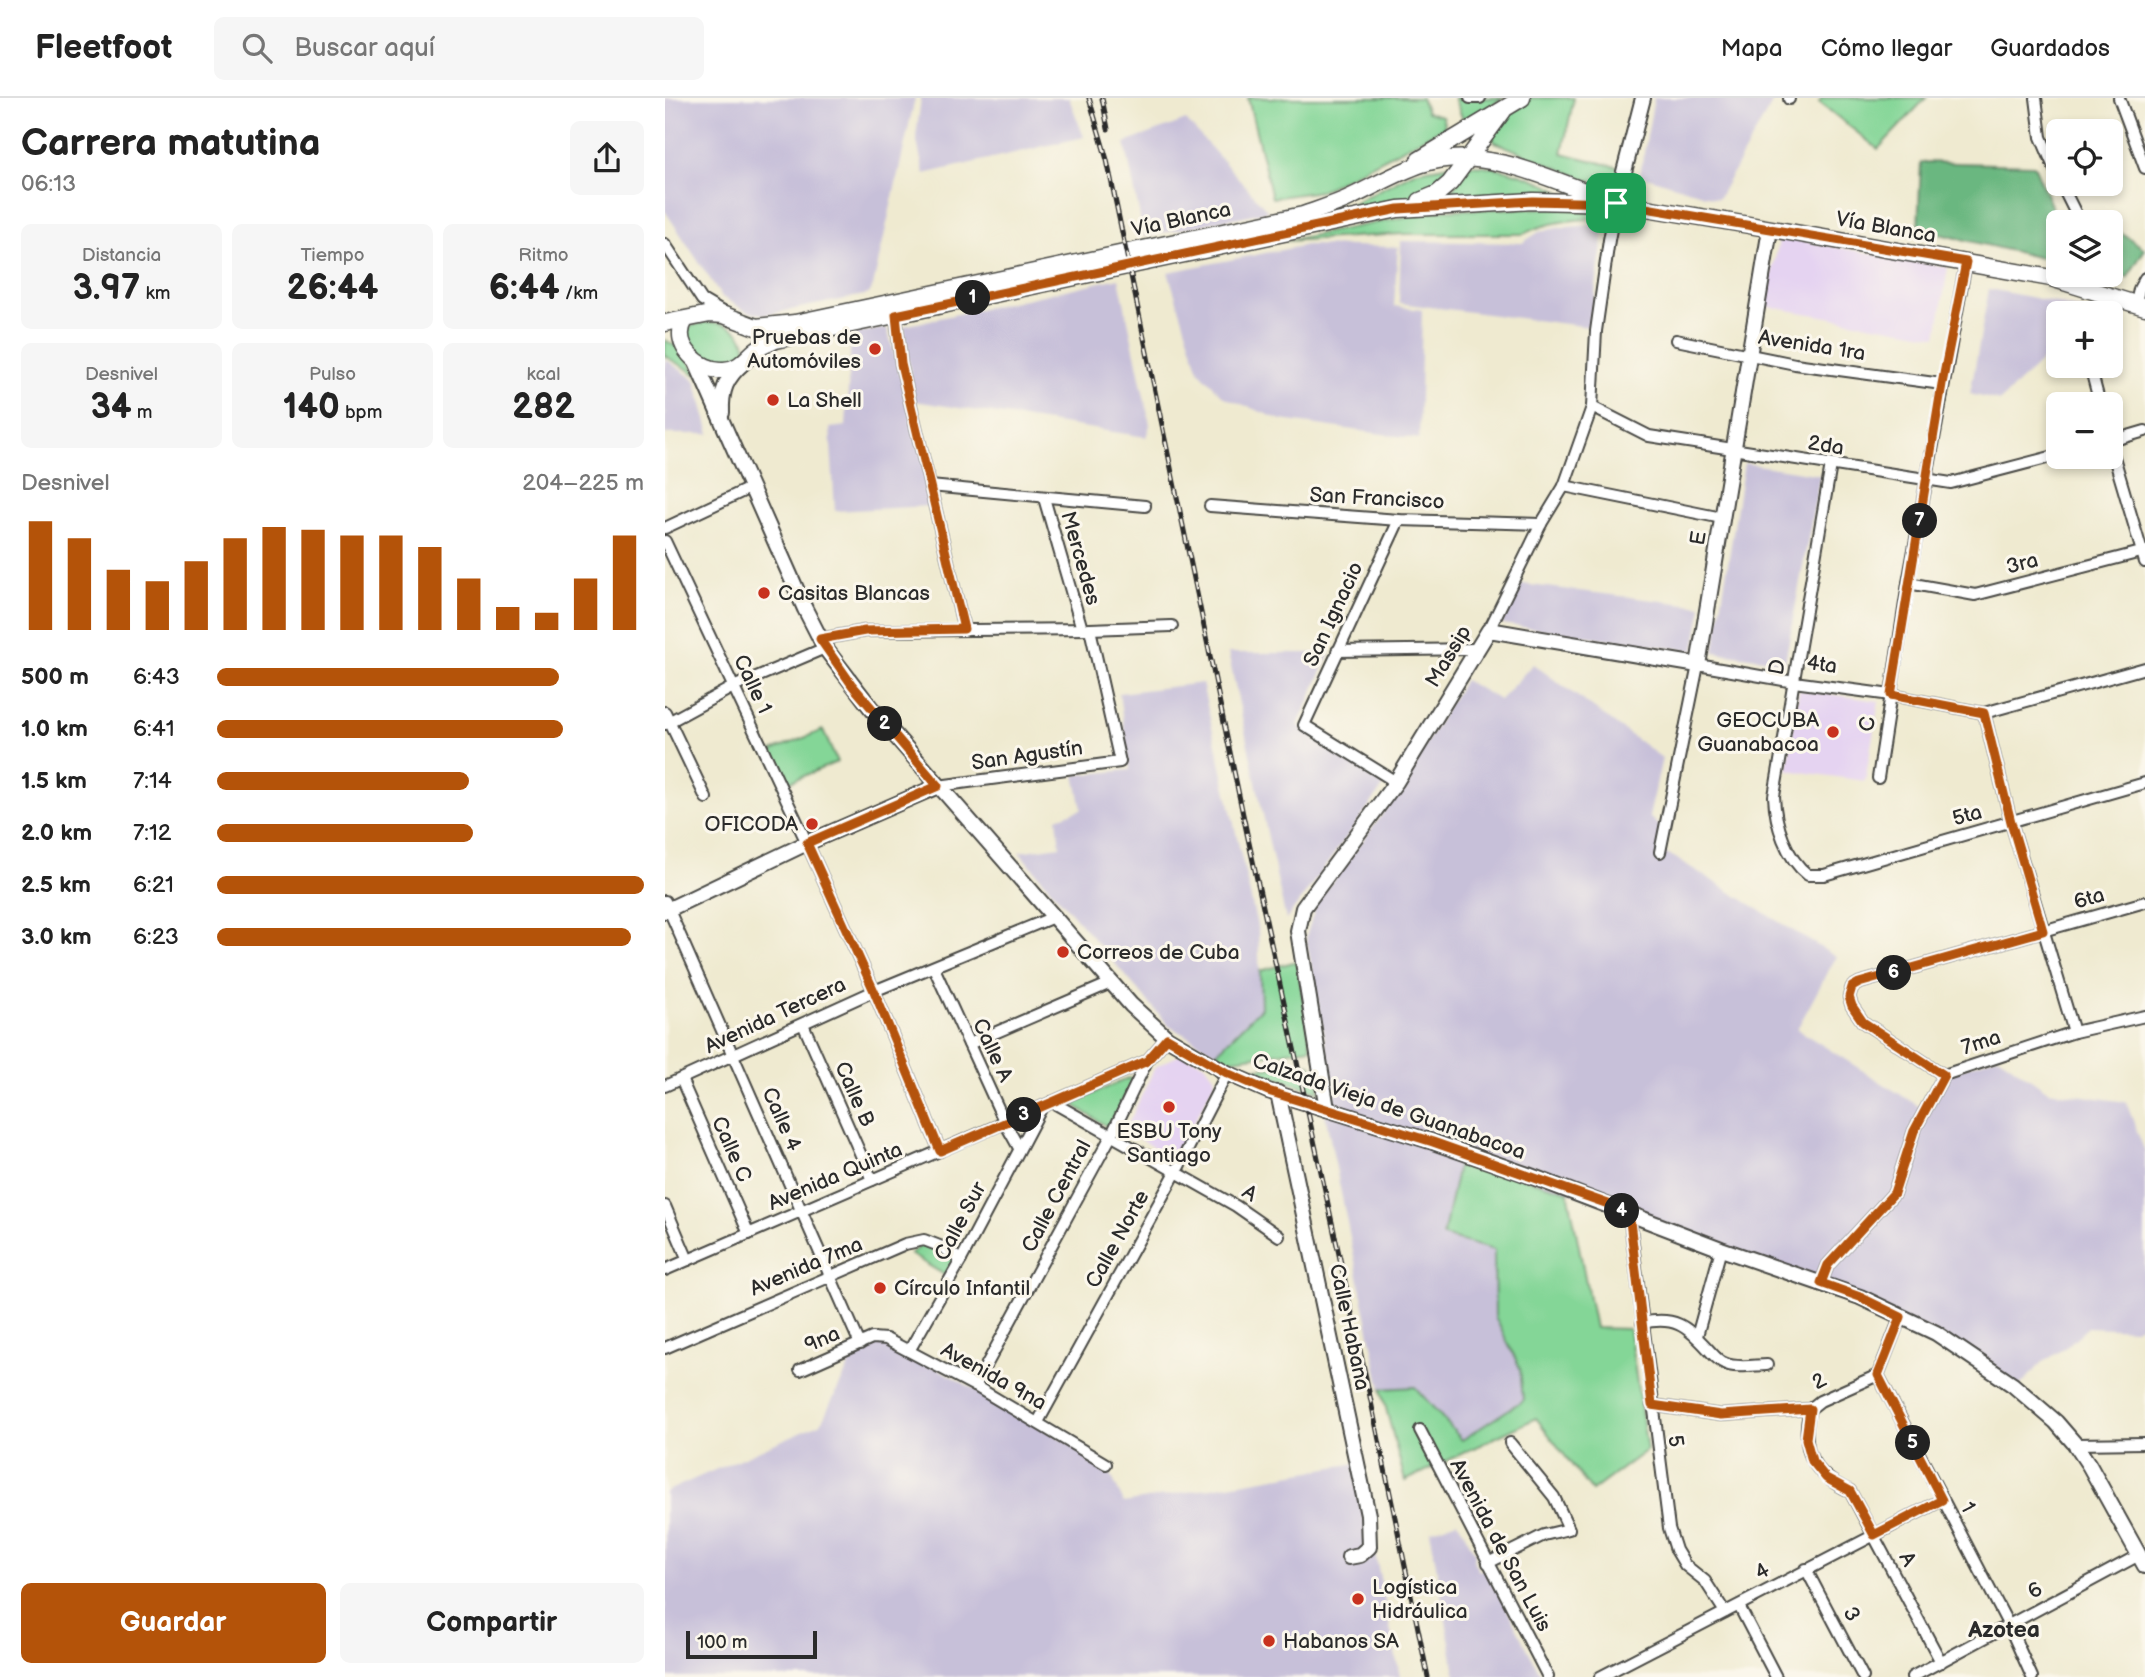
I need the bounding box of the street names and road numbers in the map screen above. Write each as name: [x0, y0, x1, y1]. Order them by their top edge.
street label: Vía Blanca: [1129, 197, 1233, 242]
street label: Vía Blanca: [1834, 206, 1938, 249]
street label: Avenida 1ra: [1757, 325, 1867, 366]
street label: 2da: [1806, 430, 1846, 461]
street label: San Francisco: [1309, 482, 1445, 515]
street label: Mercedes: [1055, 508, 1106, 608]
street label: E: [1685, 529, 1712, 547]
street label: 3ra: [2004, 547, 2041, 579]
street label: San Ignacio: [1298, 558, 1369, 670]
street label: Massip: [1420, 621, 1477, 692]
street label: 4ta: [1805, 650, 1839, 679]
street label: Calle 1: [728, 651, 777, 718]
street label: D: [1764, 657, 1791, 677]
street label: C: [1854, 715, 1881, 733]
street label: San Agustín: [970, 735, 1084, 776]
street label: 5ta: [1949, 799, 1985, 832]
street label: 6ta: [2071, 882, 2107, 915]
street label: Avenida Tercera: [701, 972, 850, 1059]
street label: Calle A: [967, 1015, 1018, 1086]
street label: 7ma: [1958, 1024, 2004, 1060]
street label: Calzada Vieja de Guanabacoa: [1249, 1048, 1529, 1165]
street label: Calle B: [829, 1058, 880, 1131]
street label: Calle 4: [757, 1084, 807, 1155]
street label: Calle C: [706, 1113, 757, 1186]
street label: Calle Central: [1016, 1136, 1096, 1257]
street label: Avenida Quinta: [764, 1137, 906, 1216]
street label: Calle Sur: [929, 1177, 992, 1265]
street label: A: [1238, 1179, 1262, 1207]
street label: Calle Norte: [1080, 1186, 1155, 1293]
street label: Avenida 7ma: [746, 1232, 866, 1301]
street label: Calle Habana: [1324, 1261, 1375, 1393]
street label: 9na: [801, 1321, 844, 1358]
street label: Avenida 9na: [937, 1337, 1051, 1416]
street label: 2: [1808, 1367, 1831, 1395]
street label: 5: [1662, 1433, 1689, 1449]
street label: Avenida de San Luis: [1444, 1455, 1557, 1636]
street label: 1: [1955, 1498, 1981, 1517]
street label: A: [1894, 1548, 1922, 1571]
street label: 4: [1751, 1557, 1774, 1585]
street label: 6: [2024, 1576, 2047, 1604]
street label: 3: [1837, 1603, 1866, 1626]

